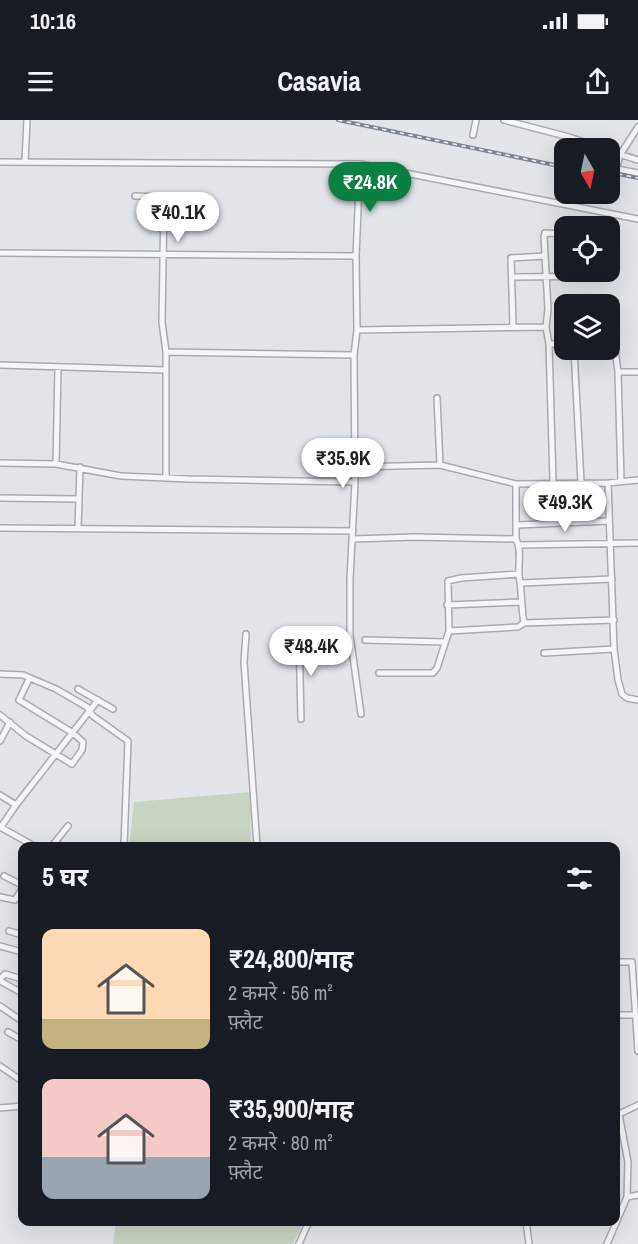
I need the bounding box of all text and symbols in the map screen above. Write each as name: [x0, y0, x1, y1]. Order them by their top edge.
text: 10:16: [30, 6, 76, 36]
text: Casavia: [277, 63, 361, 99]
icon: menu: [24, 65, 57, 98]
icon: share: [581, 65, 614, 98]
north arrow: [554, 138, 620, 204]
map controls: [554, 138, 620, 360]
pin: ₹24.8K: [321, 162, 419, 213]
text: ₹24.8K: [342, 168, 398, 195]
pin: ₹40.1K: [129, 192, 227, 243]
text: ₹40.1K: [150, 198, 206, 225]
button: locate: [554, 216, 620, 282]
button: layers: [554, 294, 620, 360]
pin: ₹35.9K: [294, 438, 392, 489]
text: ₹35.9K: [315, 444, 371, 471]
pin: ₹49.3K: [516, 482, 614, 533]
text: ₹49.3K: [537, 488, 593, 515]
pin: ₹48.4K: [262, 626, 360, 677]
text: ₹48.4K: [283, 632, 339, 659]
text: 5 घर: [42, 859, 88, 894]
icon: filters: [563, 862, 596, 895]
text: ₹24,800/माह: [228, 941, 354, 976]
icon: home: [90, 953, 162, 1025]
text: 2 कमरे · 56 m²: [228, 979, 333, 1006]
text: फ़्लैट: [228, 1008, 263, 1035]
text: ₹35,900/माह: [228, 1091, 354, 1126]
icon: home: [90, 1103, 162, 1175]
text: 2 कमरे · 80 m²: [228, 1129, 333, 1156]
text: फ़्लैट: [228, 1158, 263, 1185]

